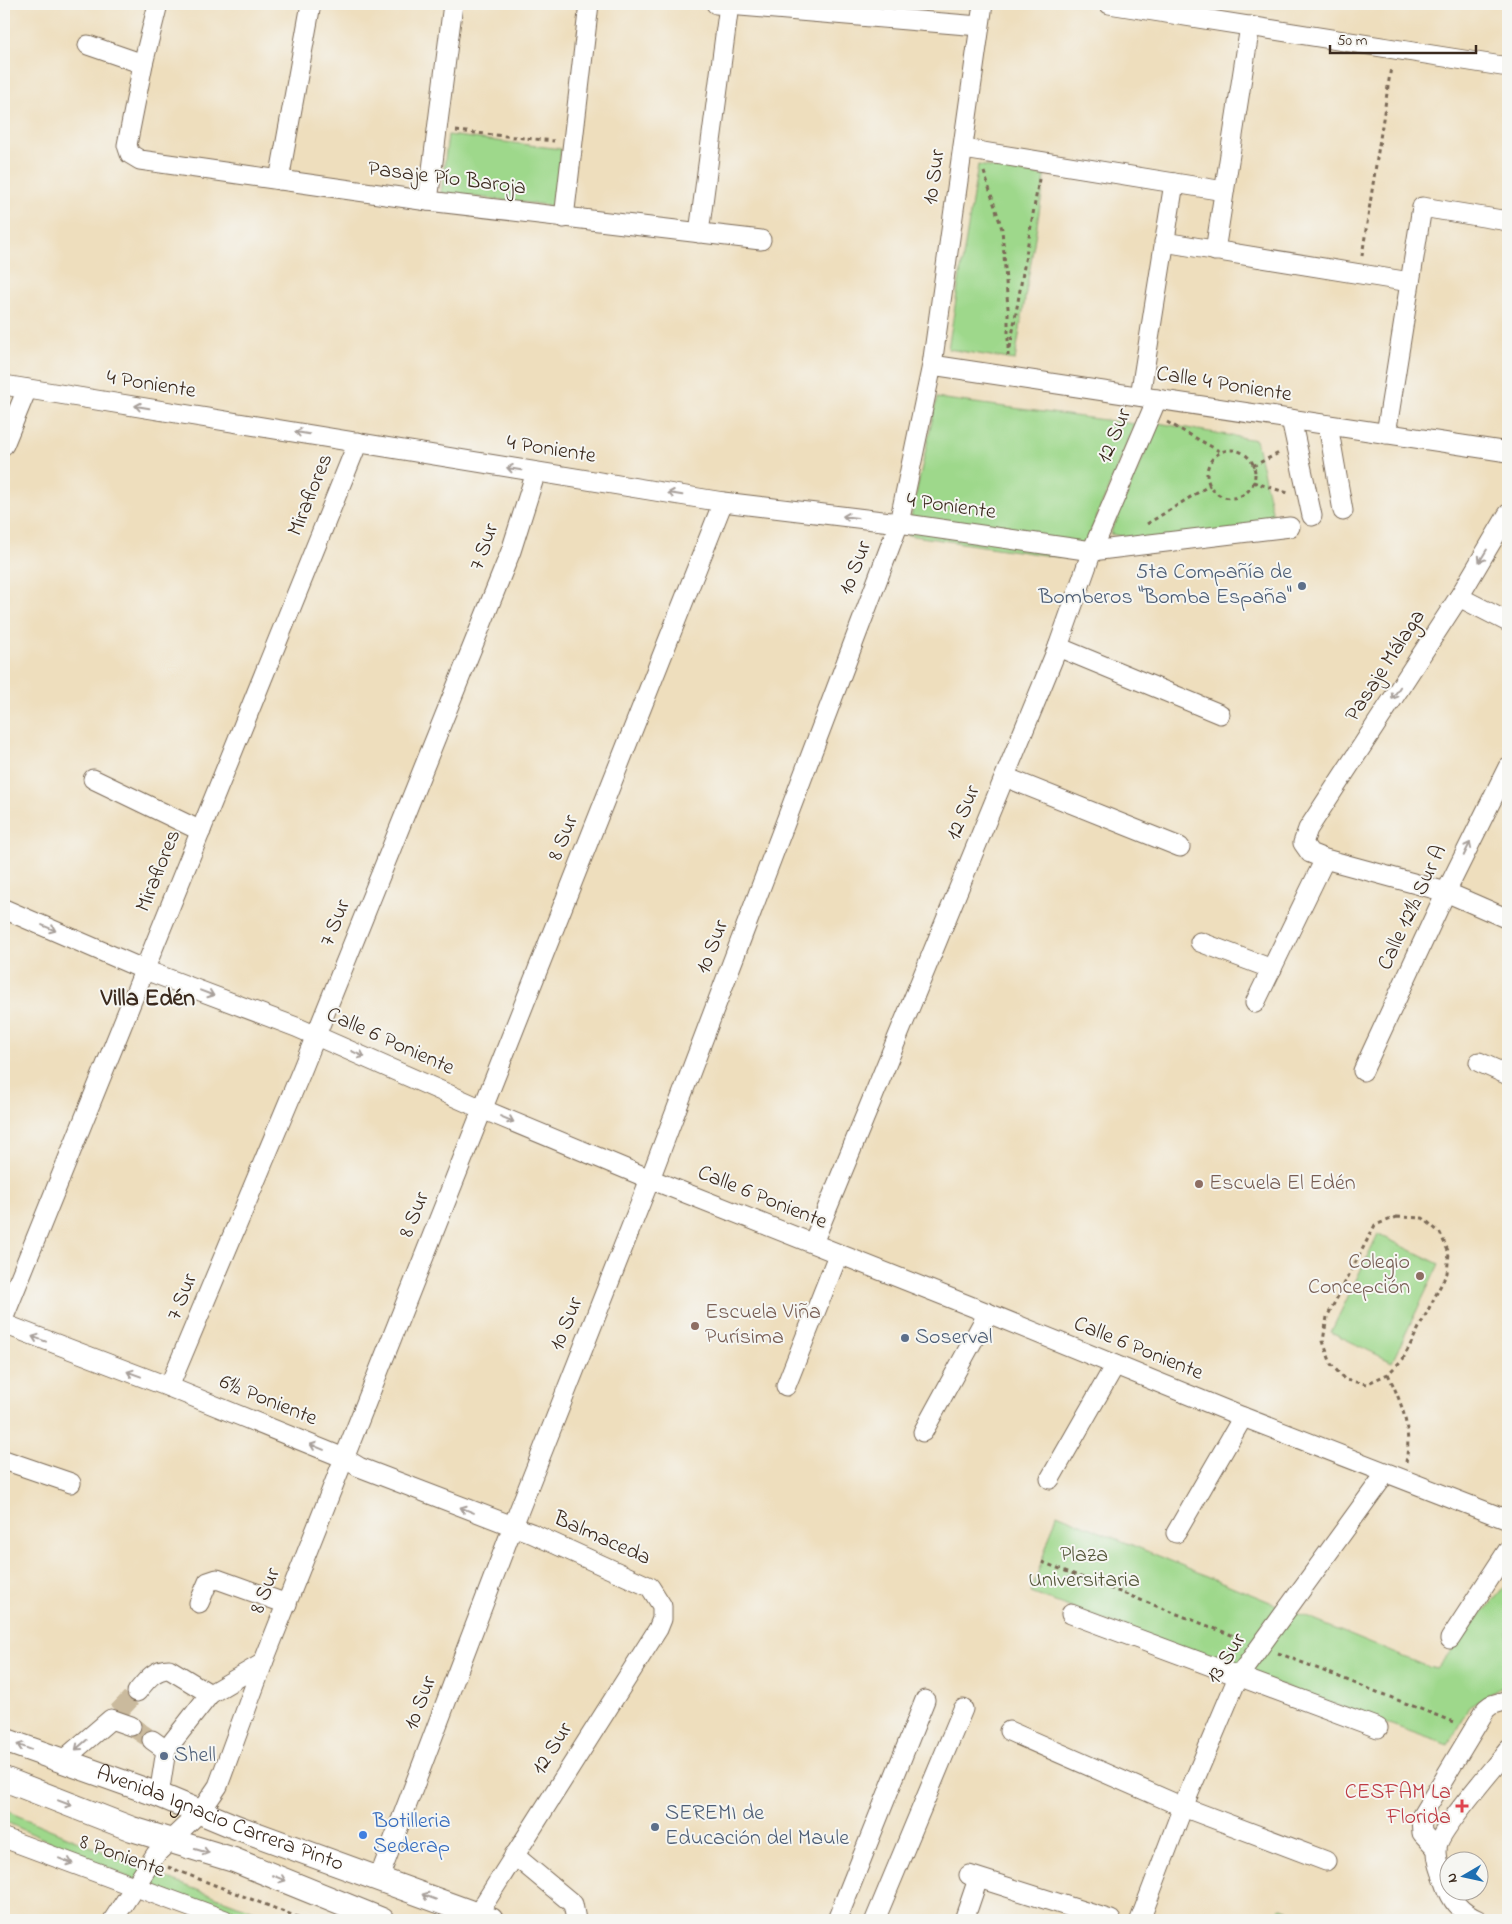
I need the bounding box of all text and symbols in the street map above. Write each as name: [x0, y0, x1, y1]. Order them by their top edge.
scale bar: [1330, 22, 1476, 54]
text: 50 m: [1337, 30, 1368, 52]
street label: 10 Sur: [915, 147, 955, 207]
street label: Pasaje Pío Baroja: [366, 153, 528, 205]
street label: Calle 4 Poniente: [1154, 358, 1294, 412]
street label: 4 Poniente: [104, 362, 198, 408]
one-way arrow: [134, 402, 150, 412]
street label: 12 Sur: [1089, 403, 1141, 468]
street label: 4 Poniente: [504, 427, 598, 473]
one-way arrow: [295, 428, 311, 438]
street label: Miraflores: [280, 449, 342, 541]
one-way arrow: [507, 463, 523, 473]
street label: 4 Poniente: [904, 485, 998, 529]
one-way arrow: [667, 489, 683, 499]
one-way arrow: [843, 512, 859, 522]
street label: 7 Sur: [462, 519, 508, 575]
street label: 10 Sur: [831, 536, 881, 600]
one-way arrow: [1478, 549, 1488, 563]
place label: 5ta Compañía de Bomberos "Bomba España": [1037, 557, 1292, 614]
marker: 5ta Compañía de Bomberos "Bomba España": [1296, 580, 1308, 592]
street label: Pasaje Málaga: [1338, 604, 1435, 729]
one-way arrow: [1391, 686, 1401, 700]
street label: 12 Sur: [939, 780, 990, 845]
street label: 8 Sur: [540, 810, 588, 866]
street label: Miraflores: [128, 825, 190, 917]
street label: Calle 12½ Sur A: [1370, 840, 1456, 976]
one-way arrow: [1463, 842, 1472, 857]
street label: 7 Sur: [312, 895, 360, 951]
street label: 10 Sur: [688, 915, 738, 979]
one-way arrow: [41, 924, 56, 933]
district label: Villa Edén: [100, 982, 195, 1017]
one-way arrow: [199, 989, 214, 998]
street label: Calle 6 Poniente: [321, 999, 459, 1085]
one-way arrow: [350, 1050, 365, 1059]
one-way arrow: [499, 1114, 514, 1124]
street label: Calle 6 Poniente: [692, 1157, 832, 1239]
place label: Escuela El Edén: [1209, 1168, 1356, 1200]
marker: Escuela El Edén: [1193, 1178, 1205, 1190]
street label: 8 Sur: [391, 1187, 439, 1243]
place label: Colegio Concepción: [1308, 1247, 1410, 1304]
street label: 7 Sur: [159, 1269, 207, 1325]
marker: Colegio Concepción: [1414, 1270, 1426, 1282]
street label: 10 Sur: [542, 1292, 592, 1356]
place label: Escuela Viña Purísima: [705, 1297, 821, 1354]
street label: Calle 6 Poniente: [1068, 1308, 1208, 1390]
marker: Escuela Viña Purísima: [689, 1320, 701, 1332]
place label: Soserval: [915, 1322, 993, 1354]
marker: Soserval: [899, 1332, 911, 1344]
one-way arrow: [32, 1334, 48, 1343]
street label: 6½ Poniente: [214, 1367, 322, 1435]
one-way arrow: [127, 1369, 142, 1378]
one-way arrow: [310, 1442, 325, 1451]
street label: Balmaceda: [547, 1503, 656, 1575]
one-way arrow: [460, 1504, 475, 1514]
park label: Plaza Universitaria: [1028, 1540, 1140, 1597]
street label: 8 Sur: [242, 1563, 290, 1619]
street label: 13 Sur: [1199, 1627, 1255, 1691]
street label: 10 Sur: [396, 1671, 446, 1735]
street label: 12 Sur: [524, 1716, 582, 1782]
one-way arrow: [75, 1739, 88, 1750]
place label: Shell: [174, 1740, 216, 1772]
one-way arrow: [17, 1742, 32, 1751]
marker: Shell: [158, 1750, 170, 1762]
street label: Avenida Ignacio Carrera Pinto: [92, 1758, 348, 1881]
place label: CESFAM La Florida: [1345, 1777, 1451, 1834]
place label: SEREMI de Educación del Maule: [665, 1798, 849, 1855]
one-way arrow: [57, 1799, 73, 1808]
marker: CESFAM La Florida: [1455, 1799, 1469, 1813]
place label: Botilleria Sederap: [372, 1806, 451, 1863]
marker: SEREMI de Educación del Maule: [649, 1821, 661, 1833]
street label: 8 Poniente: [75, 1827, 170, 1887]
marker: Botilleria Sederap: [357, 1829, 369, 1841]
one-way arrow: [193, 1846, 209, 1856]
north arrow: [1440, 1852, 1490, 1902]
one-way arrow: [58, 1857, 73, 1866]
text: N: [1442, 1871, 1464, 1884]
one-way arrow: [271, 1874, 286, 1884]
one-way arrow: [422, 1892, 437, 1901]

